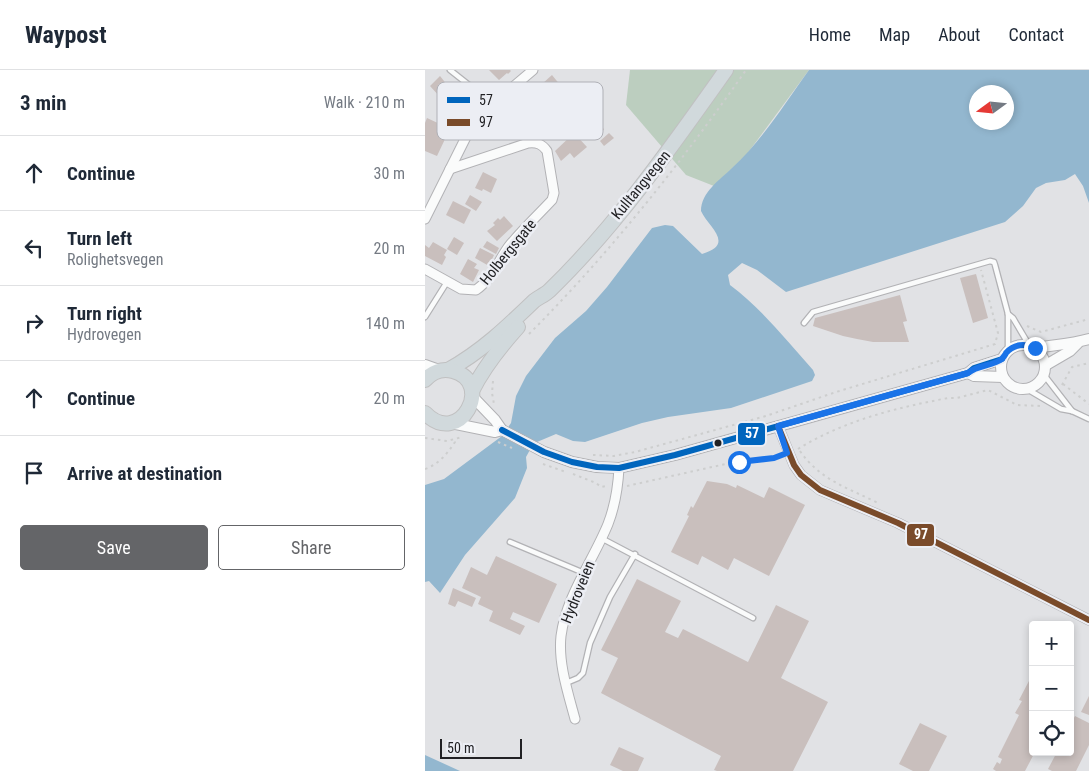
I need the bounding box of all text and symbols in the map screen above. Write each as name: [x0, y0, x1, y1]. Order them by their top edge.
text: Waypost: [25, 21, 107, 49]
text: Home: [809, 24, 851, 45]
text: Map: [879, 24, 910, 45]
text: About: [938, 24, 980, 45]
text: Contact: [1008, 24, 1064, 45]
legend: [437, 82, 603, 140]
north arrow: [969, 85, 1014, 130]
text: 3 min: [20, 91, 67, 115]
text: 57: [479, 92, 493, 108]
text: Walk · 210 m: [324, 93, 405, 112]
text: 97: [479, 114, 493, 130]
street label: Kulltangvegen: [608, 147, 674, 223]
icon: ahead: [20, 159, 48, 187]
text: Continue: [67, 162, 135, 185]
text: 30 m: [373, 164, 405, 183]
street label: Holbergsgate: [476, 215, 540, 289]
text: Turn left: [67, 227, 132, 250]
icon: left: [20, 234, 48, 262]
text: 20 m: [373, 239, 405, 258]
text: Rolighetsvegen: [67, 250, 163, 269]
text: Turn right: [67, 302, 142, 325]
icon: right: [20, 309, 48, 337]
text: 140 m: [366, 314, 405, 333]
text: Hydrovegen: [67, 325, 141, 344]
route end: [1024, 337, 1047, 360]
icon: ahead: [20, 384, 48, 412]
text: Continue: [67, 387, 135, 410]
text: 20 m: [373, 389, 405, 408]
line badge: 57: [737, 422, 766, 446]
text: 57: [745, 425, 759, 441]
unlabelled marker: [713, 438, 723, 448]
route start: [728, 451, 751, 474]
icon: arrive: [20, 459, 48, 487]
text: Arrive at destination: [67, 462, 222, 485]
line badge: 97: [906, 523, 935, 547]
button: Save: [20, 525, 208, 570]
button: Share: [218, 525, 405, 570]
text: 97: [914, 526, 928, 542]
street label: Hydroveien: [557, 558, 599, 626]
map controls: [1029, 621, 1074, 756]
button: +: [1029, 621, 1074, 666]
button: −: [1029, 666, 1074, 711]
button: locate: [1029, 711, 1074, 756]
scale bar: [440, 736, 523, 759]
text: 50 m: [447, 740, 475, 756]

